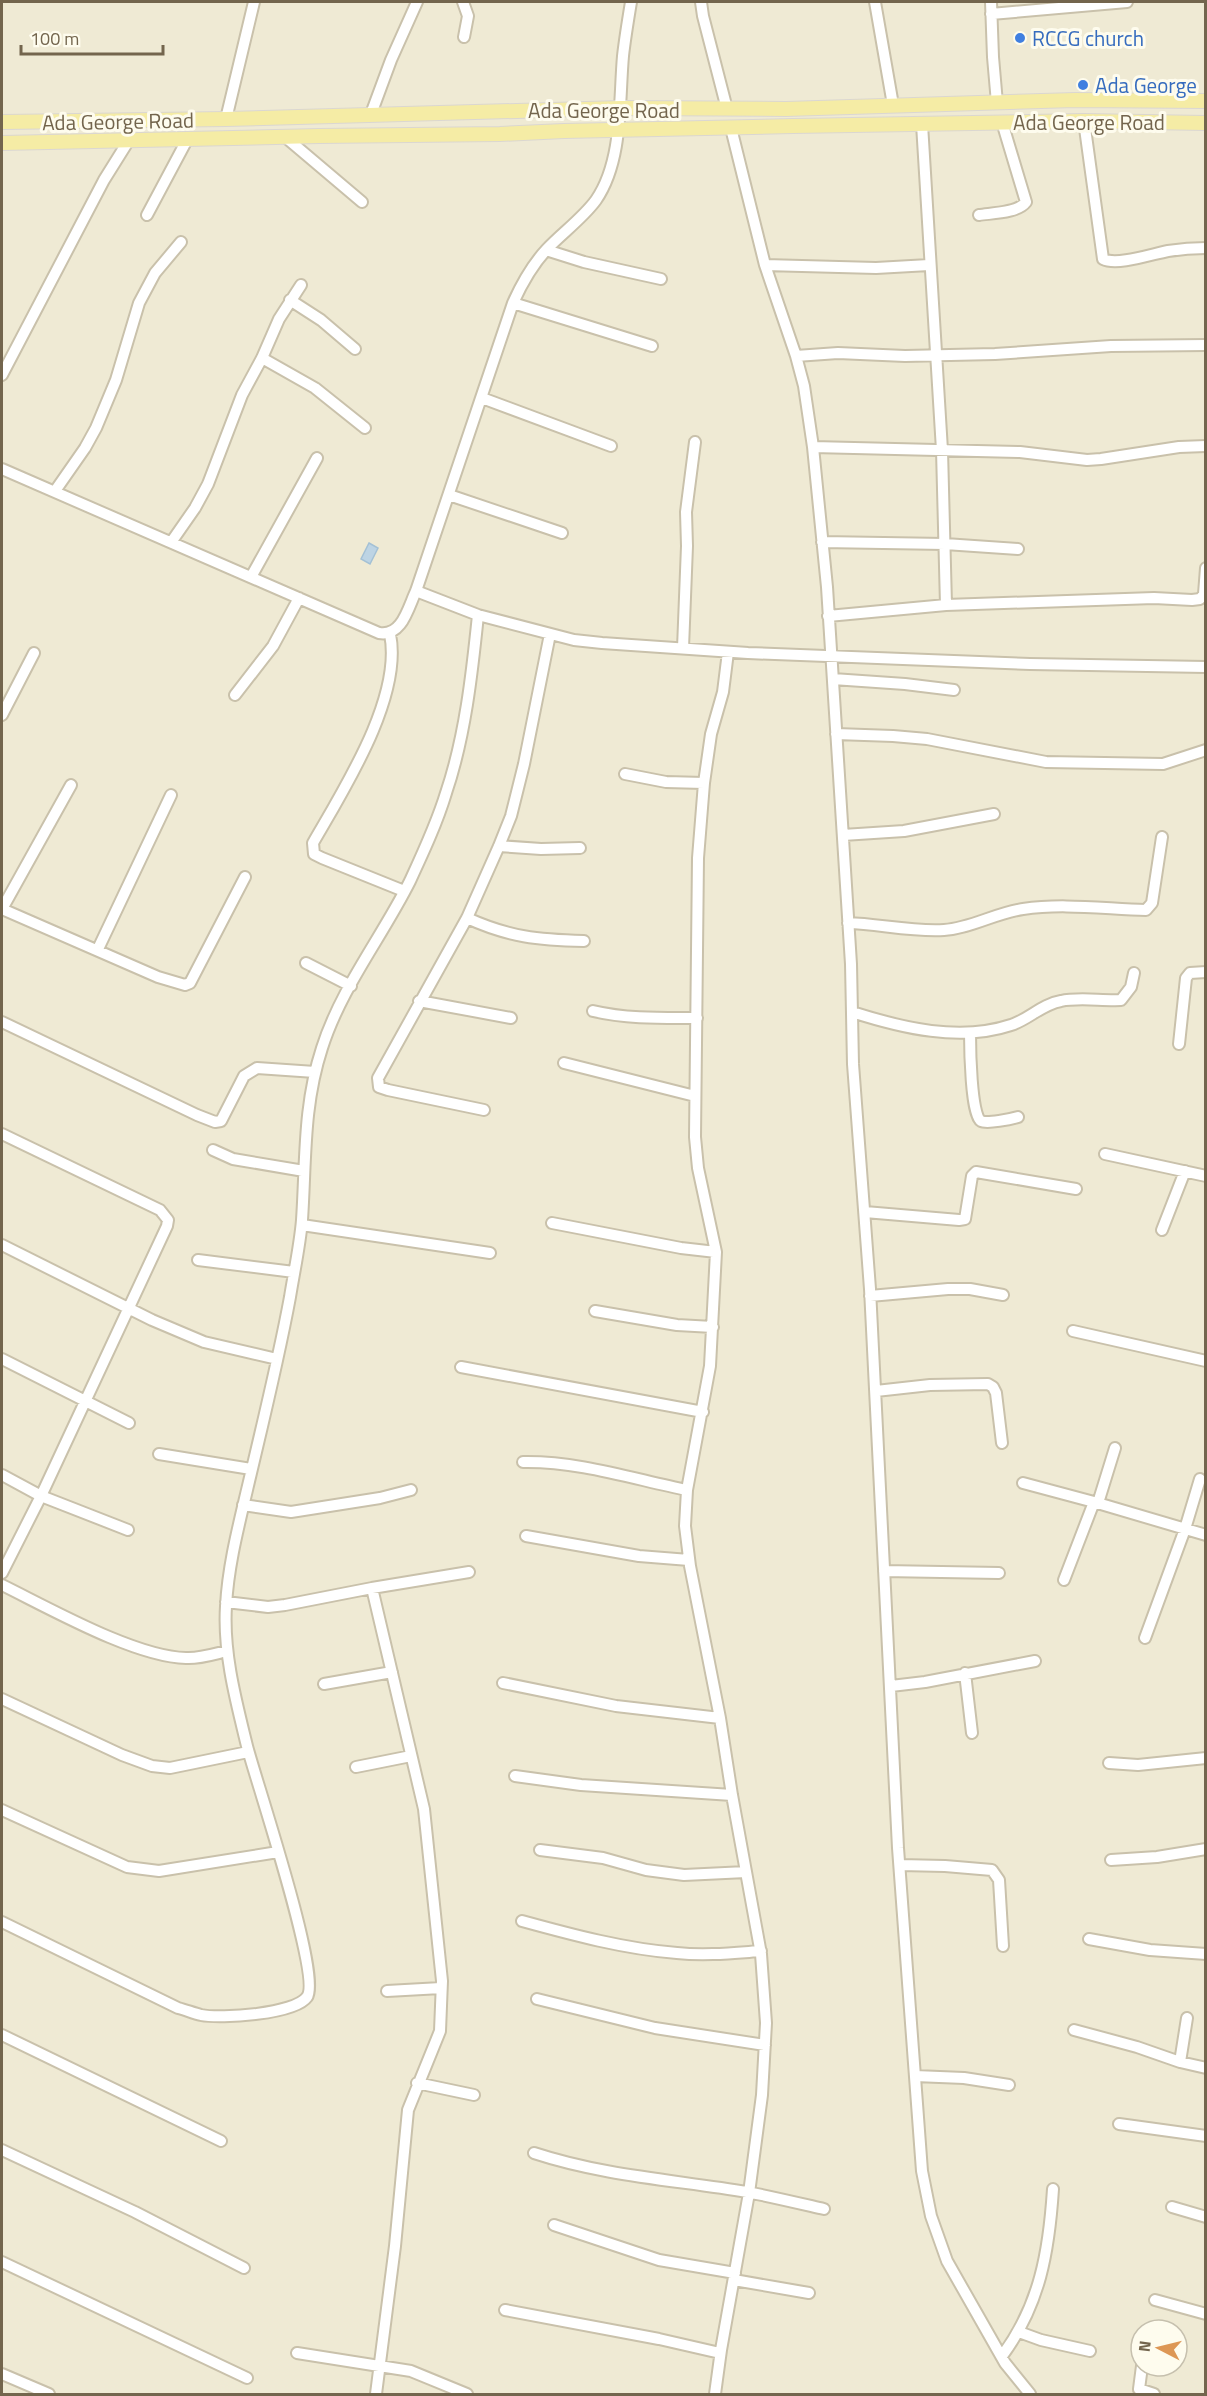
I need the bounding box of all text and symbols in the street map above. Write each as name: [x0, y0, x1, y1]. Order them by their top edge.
scale bar: [21, 18, 164, 56]
place label: RCCG church: [1032, 22, 1144, 54]
text: 100 m: [30, 25, 79, 52]
marker: RCCG church: [1013, 31, 1027, 45]
place label: Ada George: [1095, 69, 1197, 101]
marker: Ada George: [1076, 78, 1090, 92]
street label: Ada George Road: [528, 94, 680, 126]
street label: Ada George Road: [42, 104, 194, 138]
street label: Ada George Road: [1013, 106, 1165, 138]
north arrow: [1129, 2318, 1189, 2378]
text: N: [1132, 2339, 1157, 2353]

